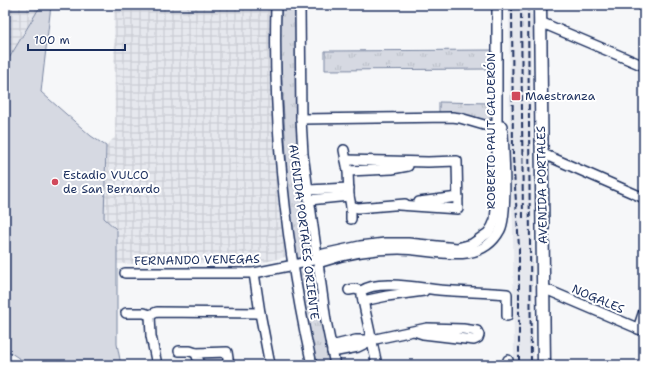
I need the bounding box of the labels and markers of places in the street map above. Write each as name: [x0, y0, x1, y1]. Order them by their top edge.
place label: Maestranza: [525, 88, 596, 104]
marker: Maestranza: [510, 90, 522, 102]
place label: Estadio VULCO de San Bernardo: [63, 167, 160, 197]
marker: Estadio VULCO de San Bernardo: [50, 177, 60, 187]

